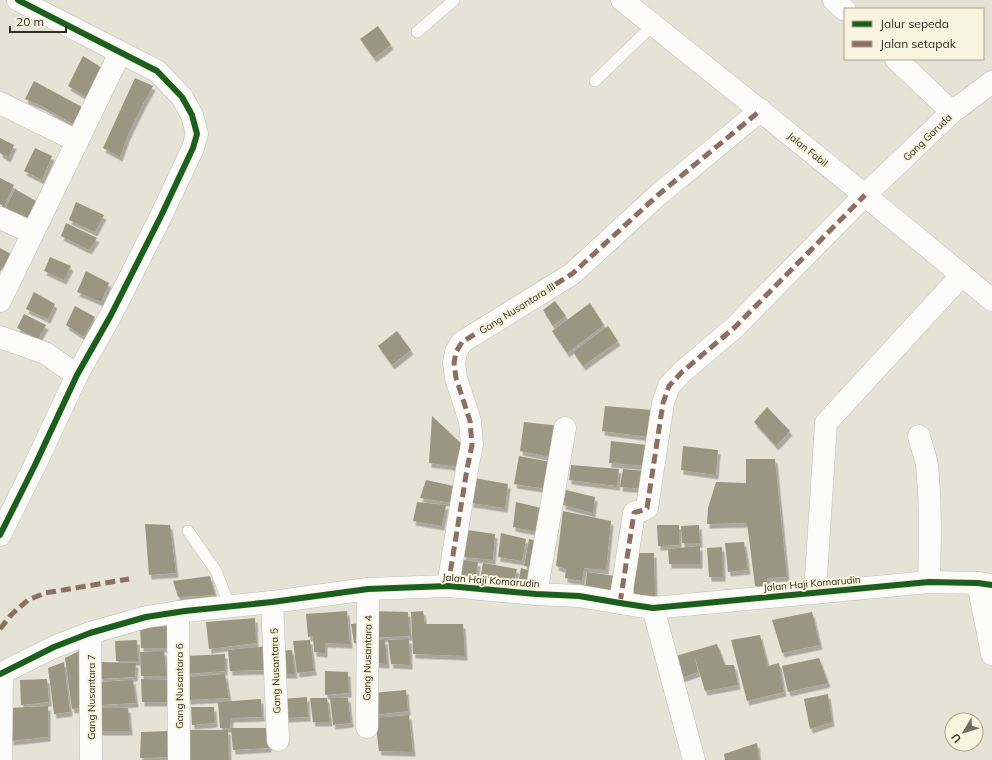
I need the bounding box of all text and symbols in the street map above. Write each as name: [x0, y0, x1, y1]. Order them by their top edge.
scale bar: [10, 8, 66, 34]
legend: [844, 8, 984, 60]
text: 20 m: [16, 14, 44, 29]
text: Jalur sepeda: [880, 16, 949, 31]
text: Jalan setapak: [880, 36, 957, 51]
street label: Gang Garuda: [900, 111, 954, 164]
street label: Jalan Fabil: [785, 129, 831, 170]
street label: Gang Nusantara III: [477, 280, 558, 337]
street label: Jalan Haji Komarudin: [442, 571, 540, 590]
street label: Jalan Haji Komarudin: [763, 573, 861, 594]
street label: Gang Nusantara 4: [360, 615, 375, 701]
street label: Gang Nusantara 5: [268, 628, 283, 714]
street label: Gang Nusantara 6: [173, 643, 186, 729]
street label: Gang Nusantara 7: [85, 654, 98, 740]
north arrow: [944, 712, 984, 752]
text: U: [948, 731, 964, 746]

